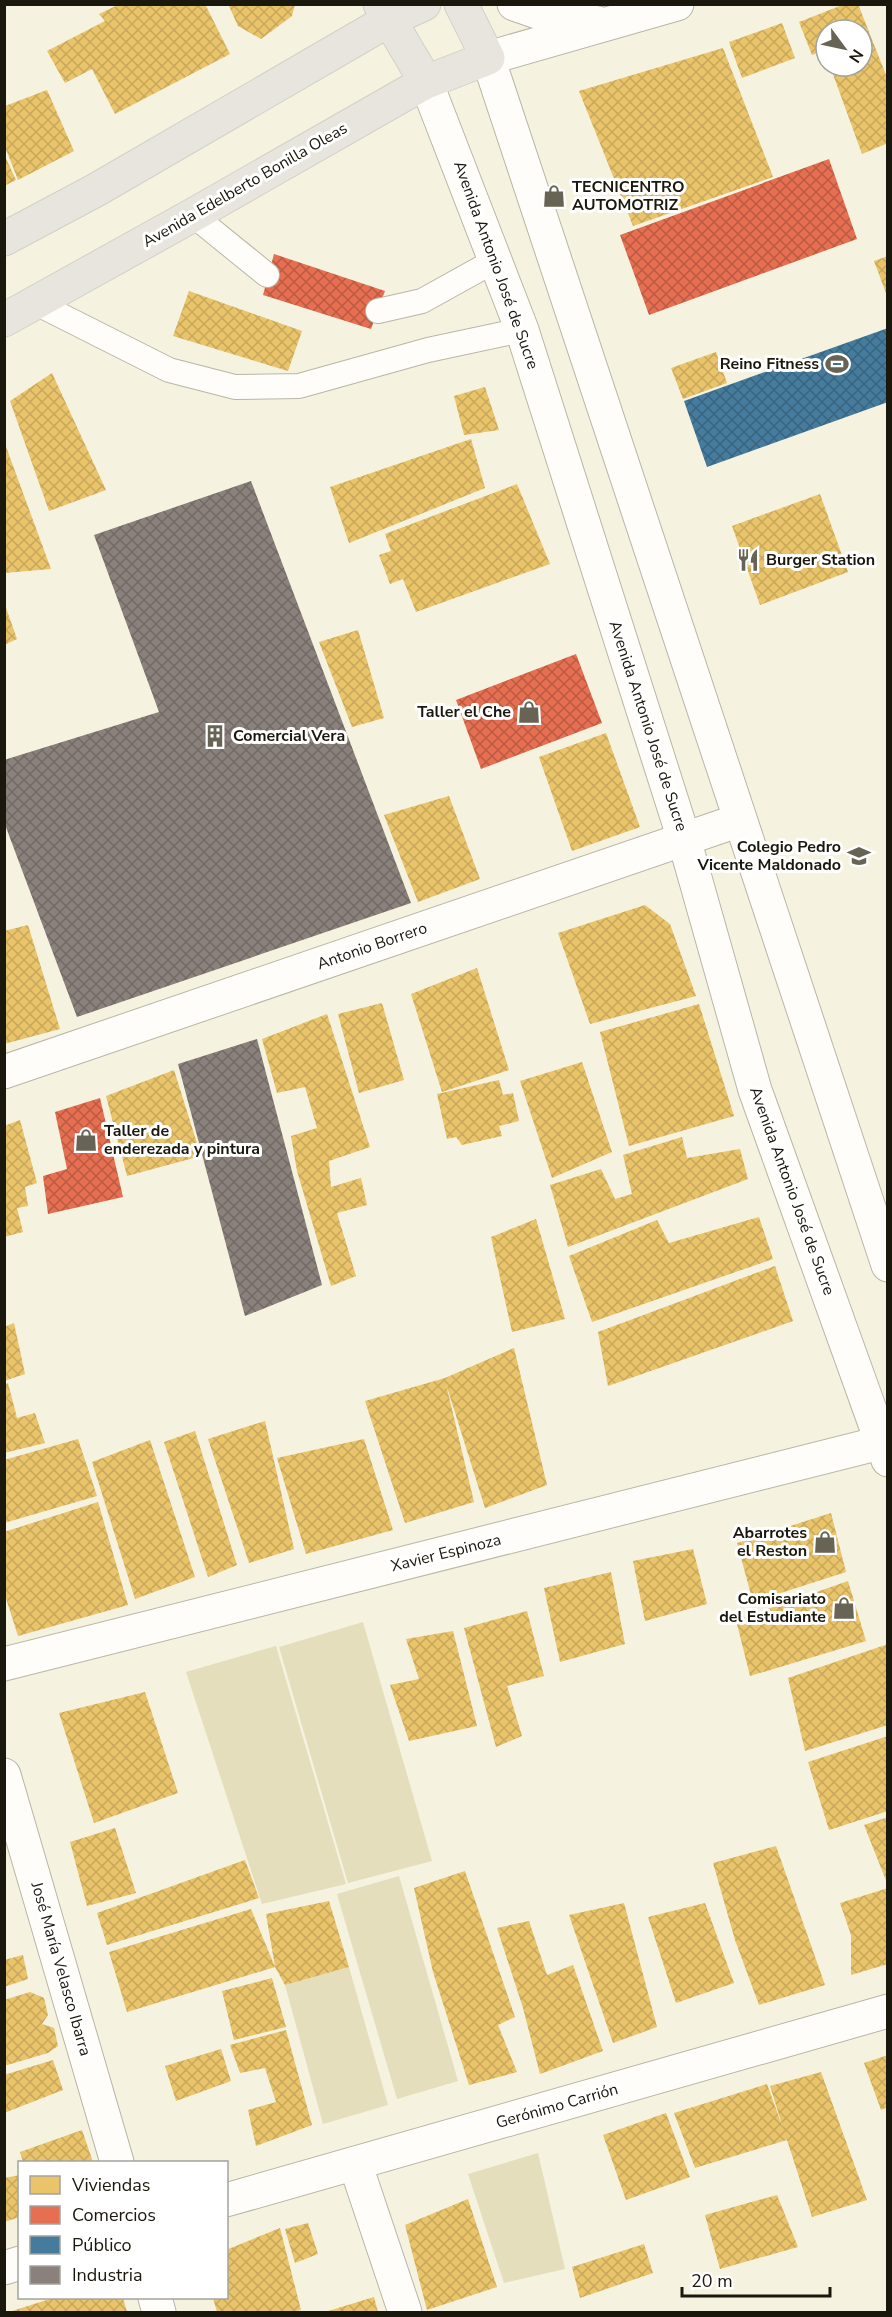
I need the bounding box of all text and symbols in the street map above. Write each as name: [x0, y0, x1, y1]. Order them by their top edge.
north arrow: [814, 18, 874, 78]
text: N: [843, 45, 868, 67]
street label: Avenida Edelberto Bonilla Oleas: [139, 117, 351, 253]
street label: Avenida Antonio José de Sucre: [448, 158, 544, 372]
place label: TECNICENTRO AUTOMOTRIZ: [572, 176, 685, 216]
shop icon: TECNICENTRO AUTOMOTRIZ: [541, 183, 567, 209]
sports icon: Reino Fitness: [824, 351, 850, 377]
place label: Reino Fitness: [720, 353, 819, 375]
restaurant icon: Burger Station: [735, 547, 761, 573]
place label: Burger Station: [766, 549, 875, 571]
street label: Avenida Antonio José de Sucre: [604, 618, 692, 834]
shop icon: Taller el Che: [516, 699, 542, 725]
place label: Taller el Che: [417, 701, 511, 723]
building icon: Comercial Vera: [202, 723, 228, 749]
place label: Comercial Vera: [233, 725, 345, 747]
place label: Colegio Pedro Vicente Maldonado: [697, 836, 841, 876]
school or university icon: Colegio Pedro Vicente Maldonado: [846, 843, 872, 869]
street label: Antonio Borrero: [314, 917, 430, 975]
street label: Avenida Antonio José de Sucre: [744, 1084, 840, 1298]
place label: Taller de enderezada y pintura: [104, 1120, 260, 1160]
shop icon: Taller de enderezada y pintura: [73, 1127, 99, 1153]
place label: Abarrotes el Reston: [733, 1522, 807, 1562]
street label: Xavier Espinoza: [389, 1529, 503, 1577]
shop icon: Abarrotes el Reston: [812, 1529, 838, 1555]
place label: Comisariato del Estudiante: [719, 1588, 826, 1628]
shop icon: Comisariato del Estudiante: [831, 1595, 857, 1621]
street label: José María Velasco Ibarra: [25, 1878, 96, 2059]
street label: Gerónimo Carrión: [493, 2078, 621, 2134]
legend: [18, 2161, 228, 2299]
text: Viviendas: [71, 2173, 151, 2197]
text: Comercios: [72, 2203, 156, 2227]
text: Público: [72, 2233, 132, 2257]
scale bar: [682, 2260, 830, 2298]
text: Industria: [72, 2263, 142, 2287]
text: 20 m: [691, 2269, 733, 2293]

